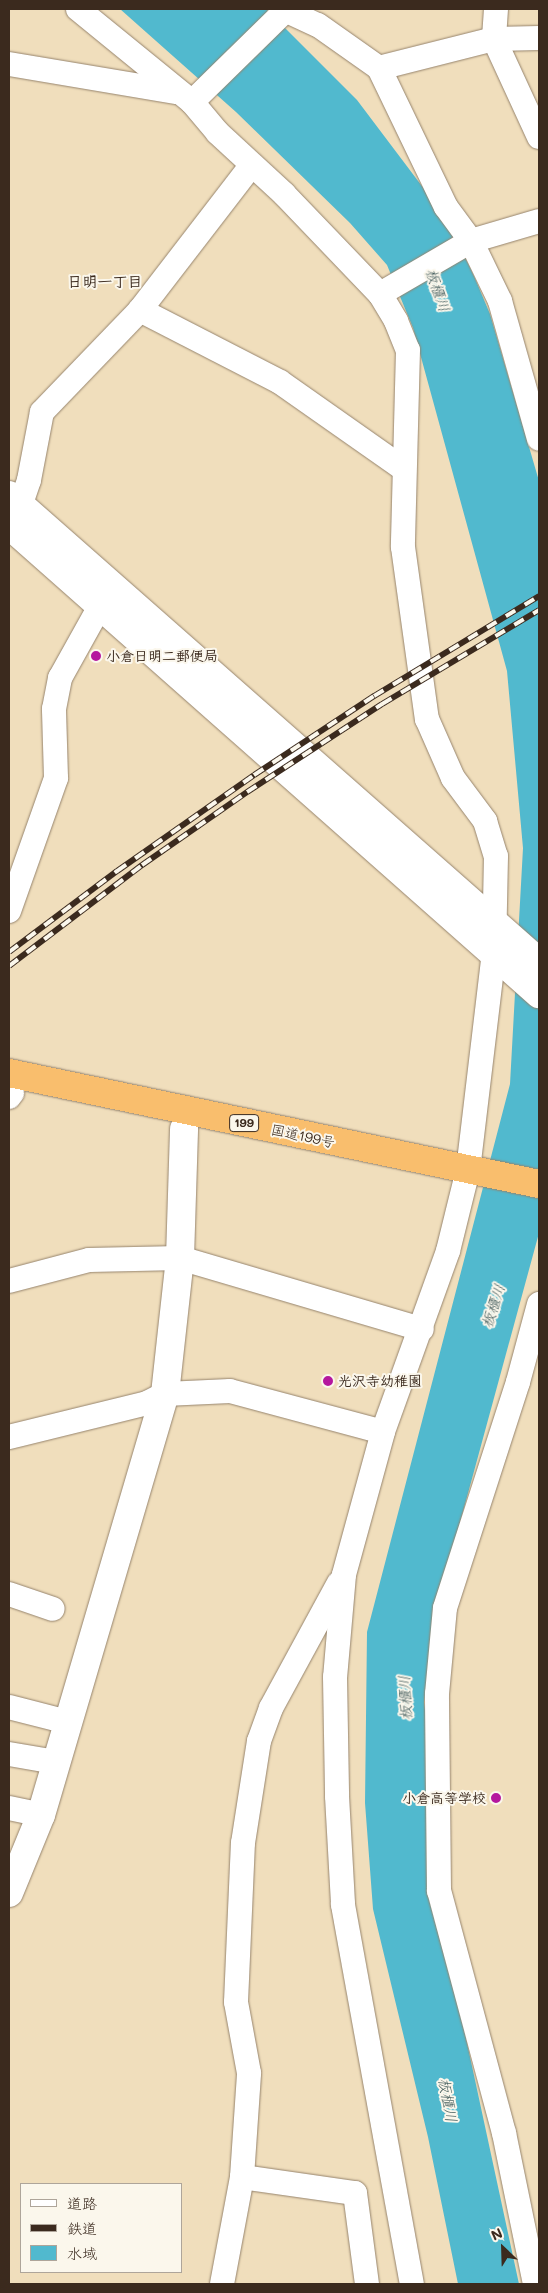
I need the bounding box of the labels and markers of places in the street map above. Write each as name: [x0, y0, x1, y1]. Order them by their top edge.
place label: 小倉日明二郵便局: [106, 648, 218, 664]
marker: 小倉日明二郵便局: [90, 650, 102, 662]
place label: 光沢寺幼稚園: [338, 1373, 422, 1389]
marker: 光沢寺幼稚園: [322, 1375, 334, 1387]
place label: 小倉高等学校: [402, 1790, 486, 1806]
marker: 小倉高等学校: [490, 1792, 502, 1804]

